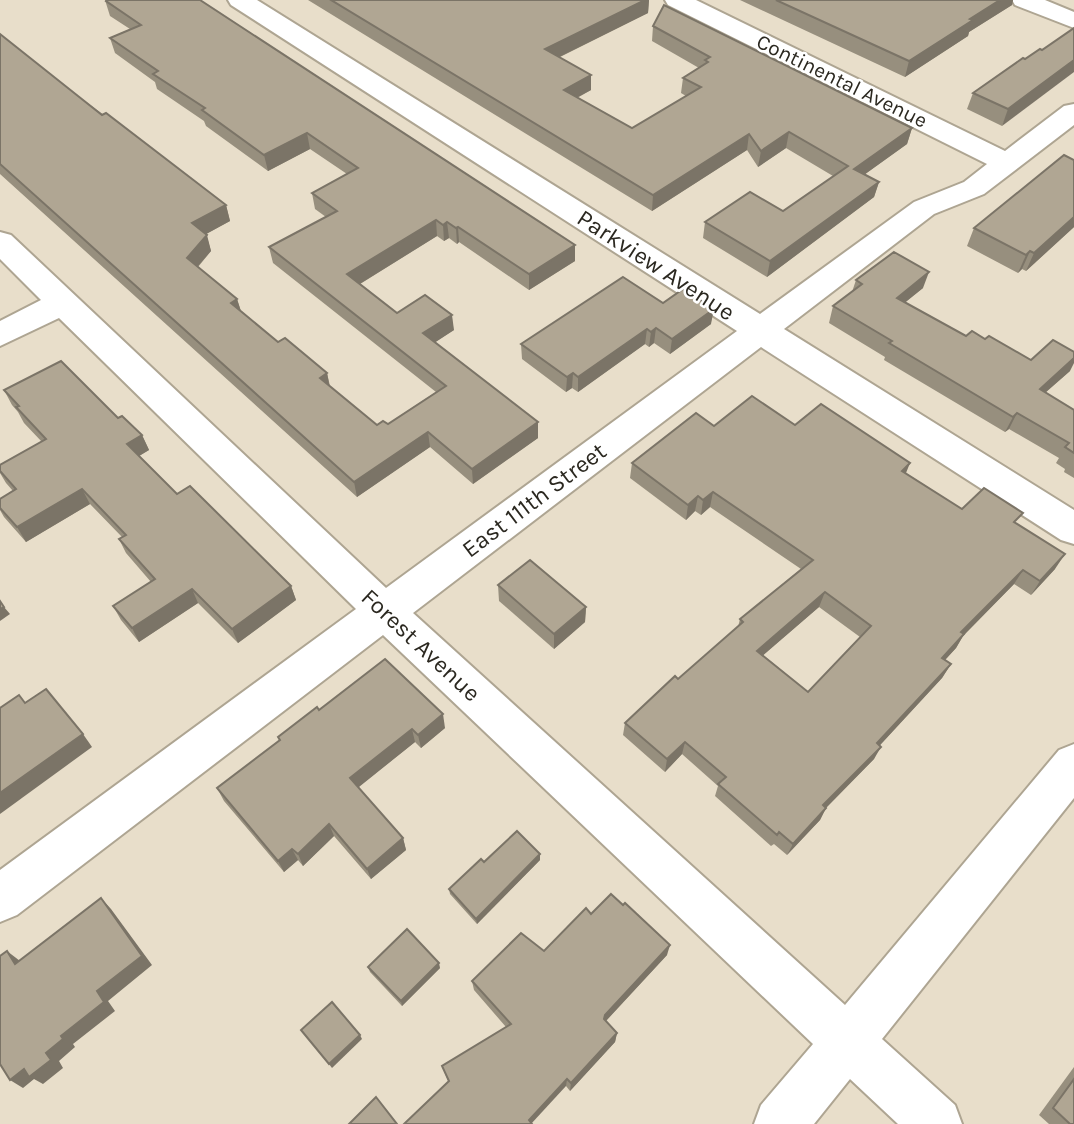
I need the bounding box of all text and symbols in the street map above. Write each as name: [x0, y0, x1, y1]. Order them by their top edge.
street label: Continental Avenue: [753, 29, 931, 133]
street label: Parkview Avenue: [572, 204, 740, 326]
street label: East 111th Street: [457, 437, 611, 563]
street label: Forest Avenue: [356, 583, 486, 707]

